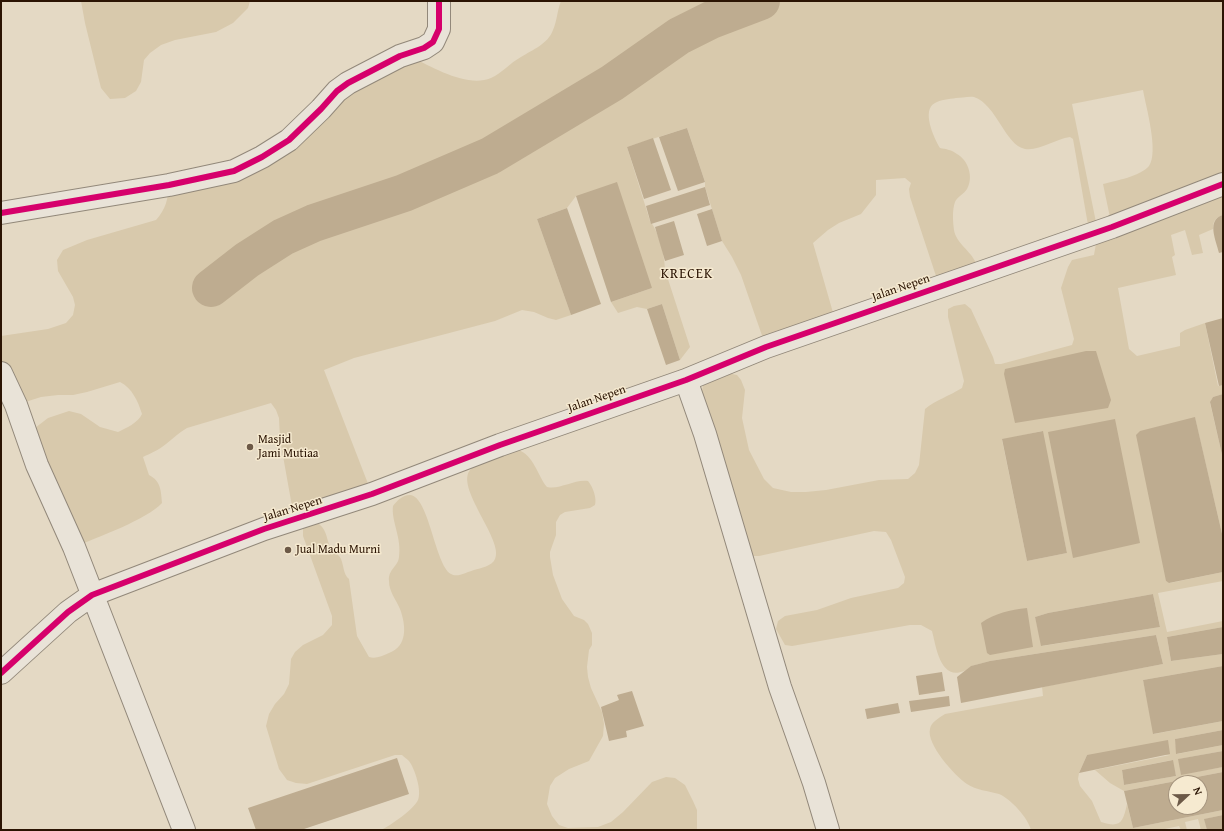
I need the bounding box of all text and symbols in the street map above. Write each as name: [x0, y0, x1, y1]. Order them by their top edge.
district label: KRECEK: [661, 266, 713, 282]
street label: Jalan Nepen: [870, 271, 932, 305]
street label: Jalan Nepen: [566, 382, 628, 416]
place label: Masjid Jami Mutiaa: [258, 433, 319, 461]
marker: Masjid Jami Mutiaa: [245, 442, 255, 452]
street label: Jalan Nepen: [262, 493, 324, 525]
place label: Jual Madu Murni: [296, 543, 380, 557]
marker: Jual Madu Murni: [283, 545, 293, 555]
north arrow: [1168, 775, 1208, 815]
text: N: [1189, 784, 1207, 797]

